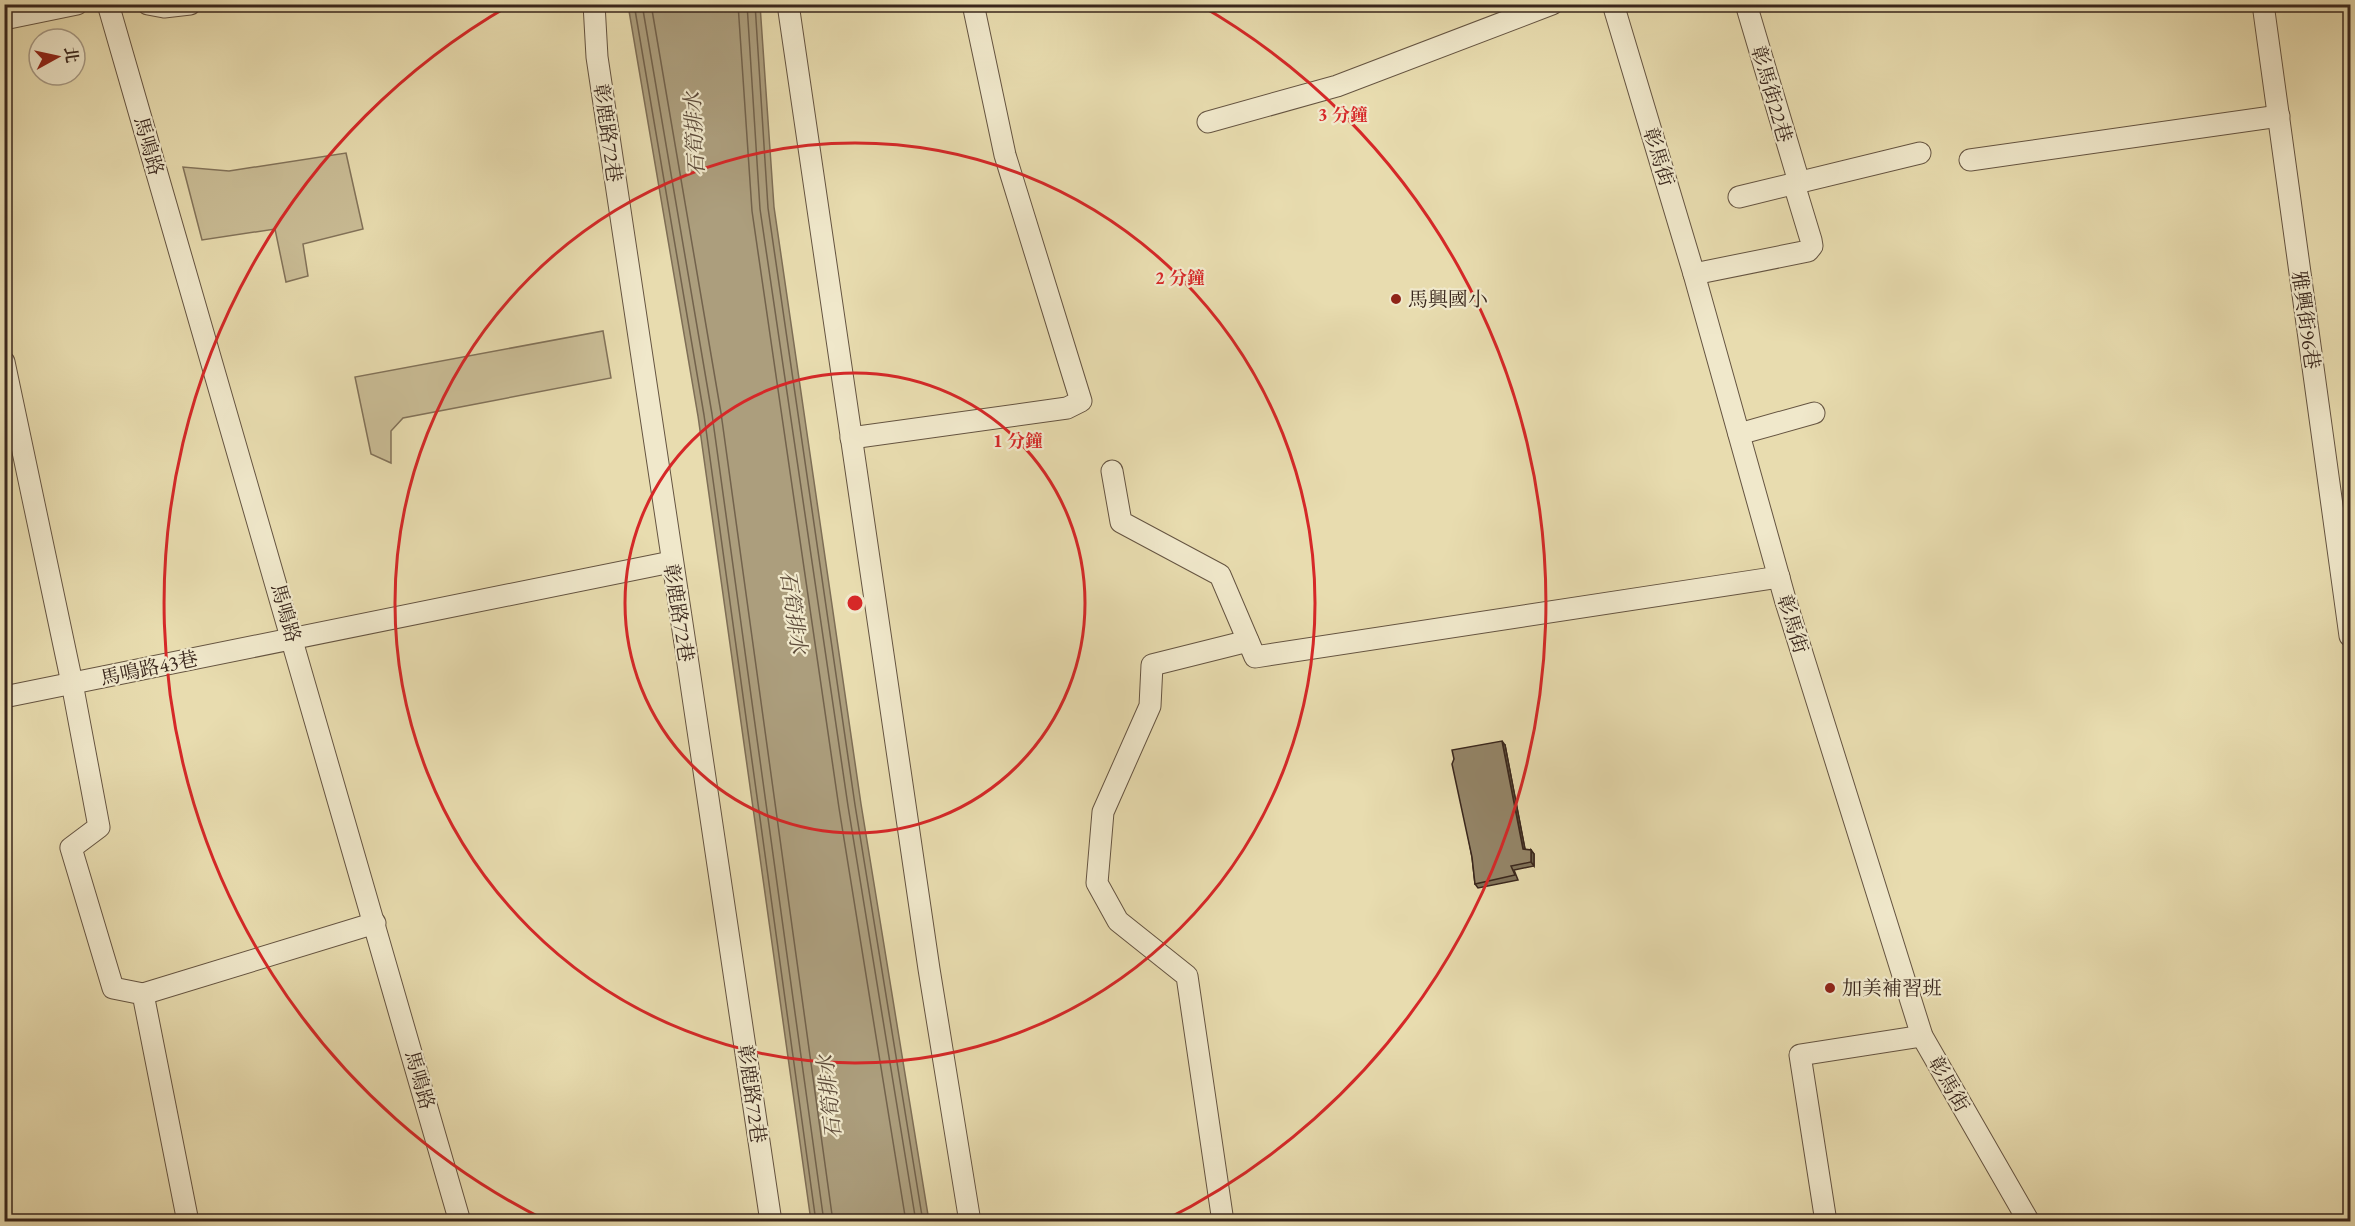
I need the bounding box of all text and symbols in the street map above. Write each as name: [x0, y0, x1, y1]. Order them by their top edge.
north arrow: [27, 27, 87, 87]
street label: 彰馬街22巷: [1746, 43, 1798, 145]
text: 北: [60, 46, 83, 64]
street label: 彰鹿路72巷: [588, 82, 628, 184]
water label: 石筍排水: [678, 89, 710, 177]
text: 3 分鐘: [1318, 103, 1368, 126]
street label: 馬鳴路: [128, 114, 170, 178]
street label: 彰馬街: [1638, 125, 1680, 189]
text: 2 分鐘: [1155, 266, 1205, 289]
street label: 雅興街96巷: [2286, 269, 2326, 371]
place label: 馬興國小: [1408, 286, 1488, 312]
marker: 馬興國小: [1389, 292, 1403, 306]
text: 1 分鐘: [993, 429, 1043, 452]
street label: 彰鹿路72巷: [658, 562, 700, 664]
water label: 石筍排水: [775, 569, 813, 657]
street label: 馬鳴路: [265, 581, 307, 645]
street label: 彰馬街: [1772, 592, 1814, 656]
centre of rings: [845, 593, 865, 613]
street label: 馬鳴路43巷: [98, 645, 200, 691]
place label: 加美補習班: [1842, 975, 1942, 1001]
marker: 加美補習班: [1823, 981, 1837, 995]
street label: 彰鹿路72巷: [732, 1043, 772, 1145]
street label: 馬鳴路: [399, 1048, 441, 1112]
water label: 石筍排水: [811, 1052, 847, 1140]
street label: 彰馬街: [1923, 1052, 1975, 1116]

